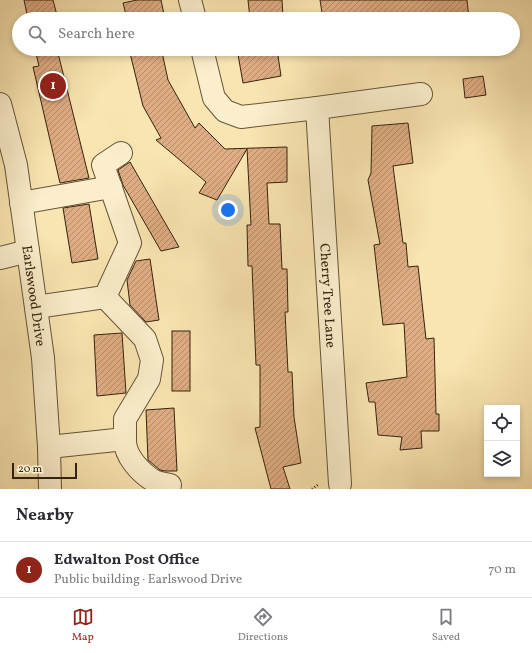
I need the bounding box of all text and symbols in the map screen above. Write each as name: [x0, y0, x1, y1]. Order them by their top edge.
search box: [12, 12, 520, 56]
icon: search: [26, 23, 48, 45]
text: Search here: [58, 24, 135, 45]
pin: 1: [40, 71, 66, 101]
your location: [218, 200, 238, 220]
street label: Cherry Tree Lane: [314, 243, 340, 349]
street label: Earlswood Drive: [16, 244, 49, 348]
map controls: [484, 405, 520, 477]
button: locate: [484, 405, 520, 441]
button: layers: [484, 441, 520, 477]
scale bar: [12, 461, 77, 480]
text: 20 m: [18, 462, 42, 477]
text: Nearby: [16, 504, 74, 527]
text: Edwalton Post Office: [54, 550, 199, 571]
text: 1: [26, 561, 32, 579]
text: 70 m: [488, 561, 516, 579]
text: Public building · Earlswood Drive: [54, 571, 242, 589]
tab: Map: [72, 606, 94, 645]
tab: Directions: [238, 606, 288, 645]
tab: Saved: [432, 606, 460, 645]

